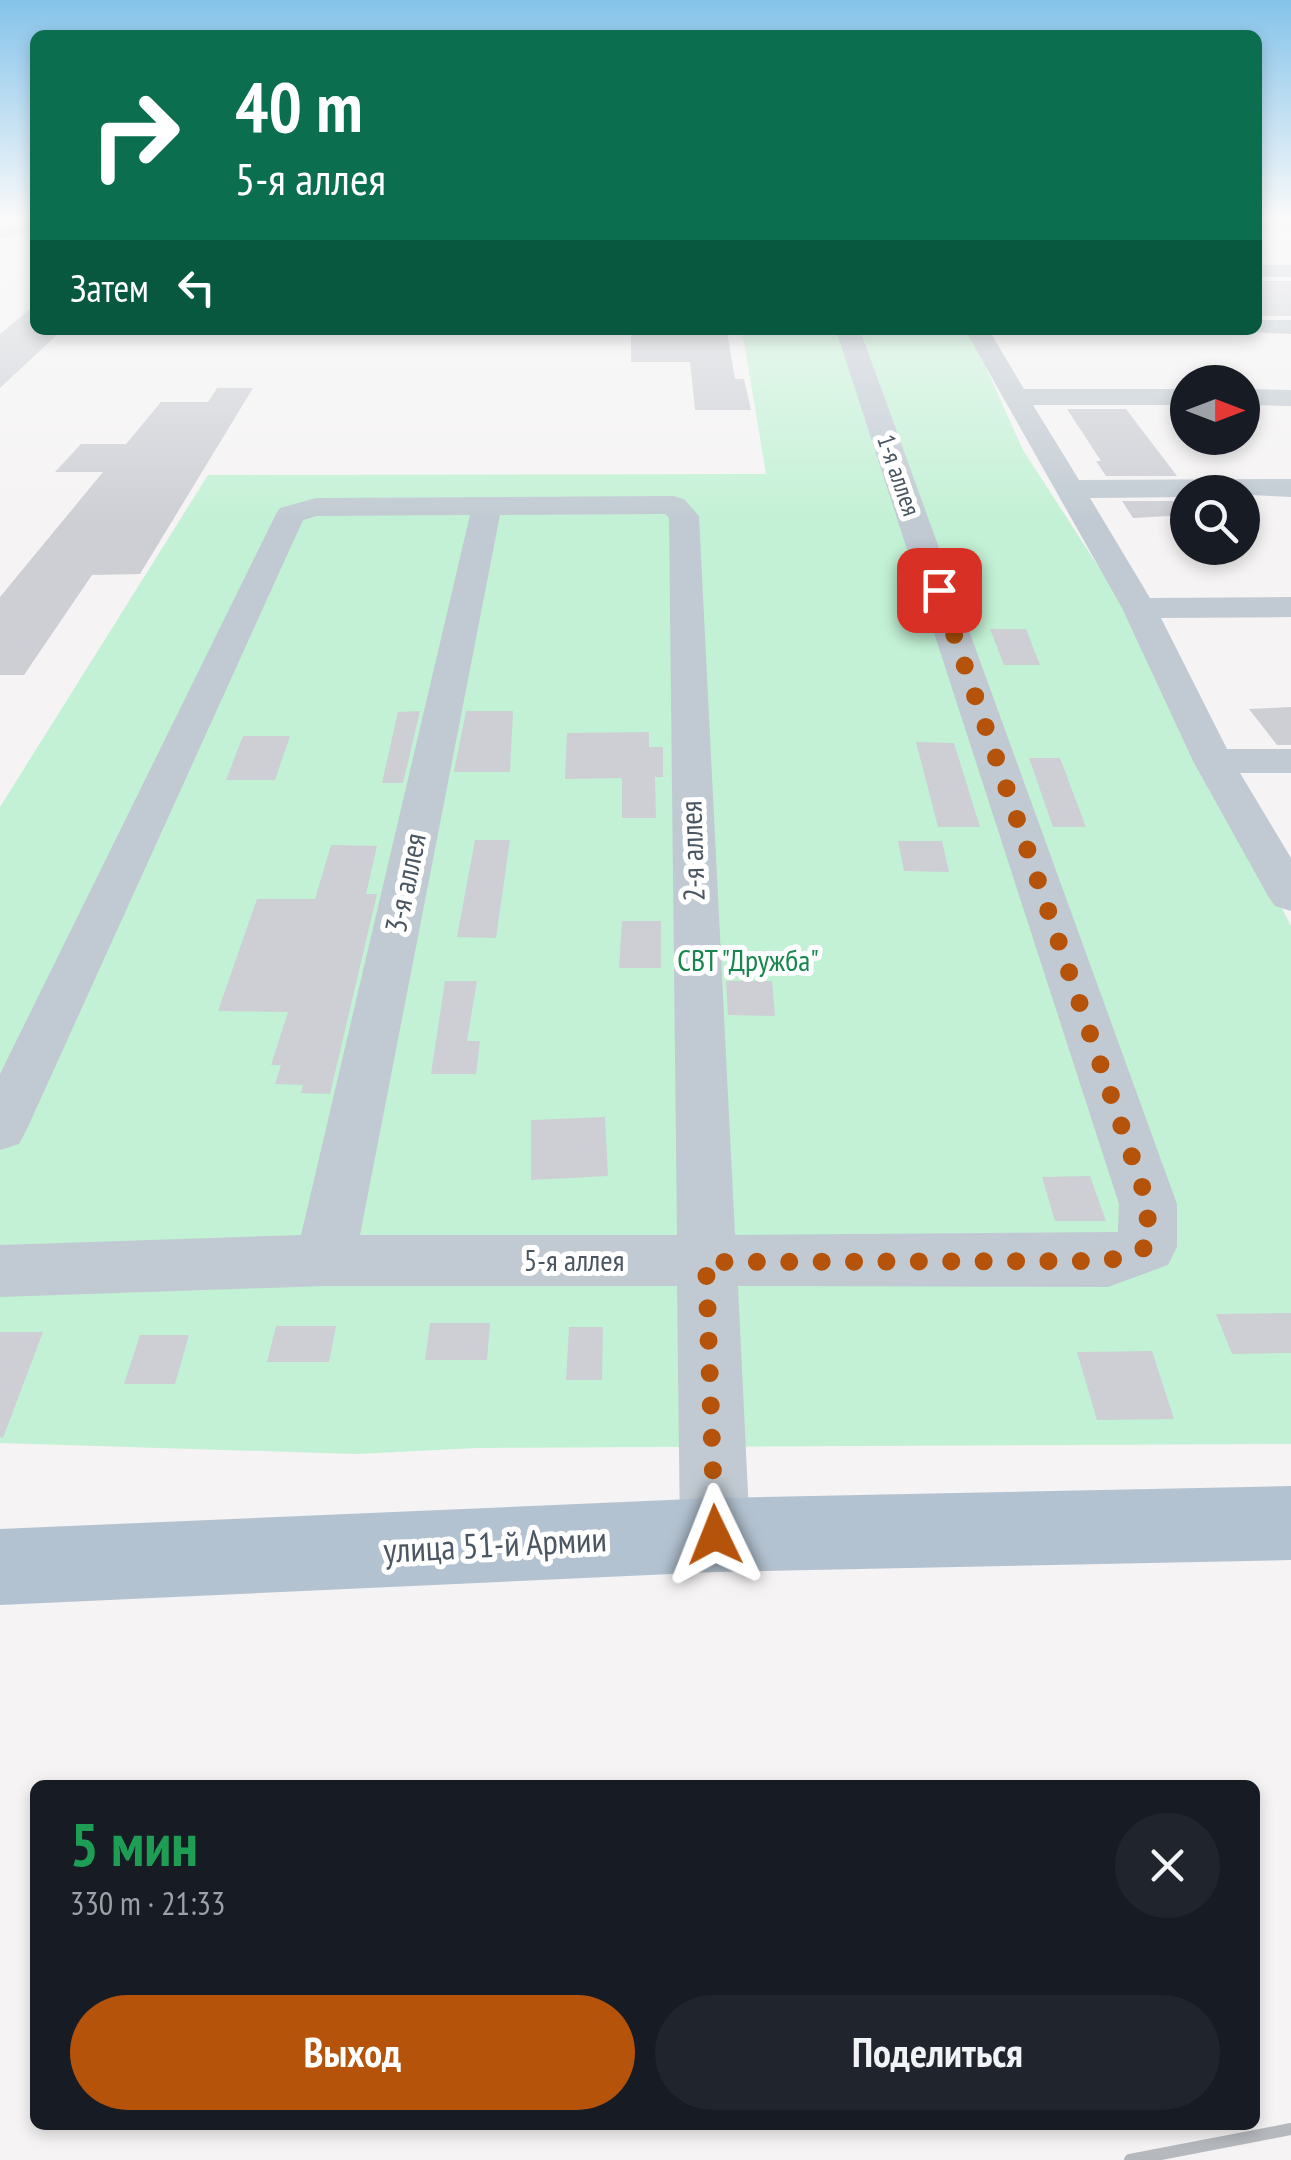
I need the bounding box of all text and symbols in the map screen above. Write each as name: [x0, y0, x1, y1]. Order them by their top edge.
text: 40 m: [235, 61, 363, 151]
icon: right: [70, 70, 200, 200]
text: 5-я аллея: [235, 149, 386, 207]
icon: left: [169, 260, 224, 315]
text: Затем: [70, 263, 149, 312]
north arrow: [1170, 365, 1260, 455]
map controls: [1170, 365, 1260, 565]
street label: 1-я аллея: [870, 430, 928, 520]
button: search: [1170, 475, 1260, 565]
pin: [897, 548, 982, 633]
icon: arrive: [912, 563, 967, 618]
street label: 2-я аллея: [670, 800, 713, 902]
street label: 3-я аллея: [375, 829, 434, 936]
park label: СВТ "Дружба": [677, 940, 819, 979]
street label: 5-я аллея: [524, 1240, 624, 1279]
position arrow: [663, 1483, 767, 1587]
street label: улица 51-й Армии: [382, 1515, 608, 1573]
text: 5 мин: [70, 1805, 198, 1883]
button: close: [1115, 1813, 1220, 1918]
text: 330 m · 21:33: [70, 1882, 225, 1924]
button: Выход: [70, 1995, 635, 2110]
button: Поделиться: [655, 1995, 1220, 2110]

